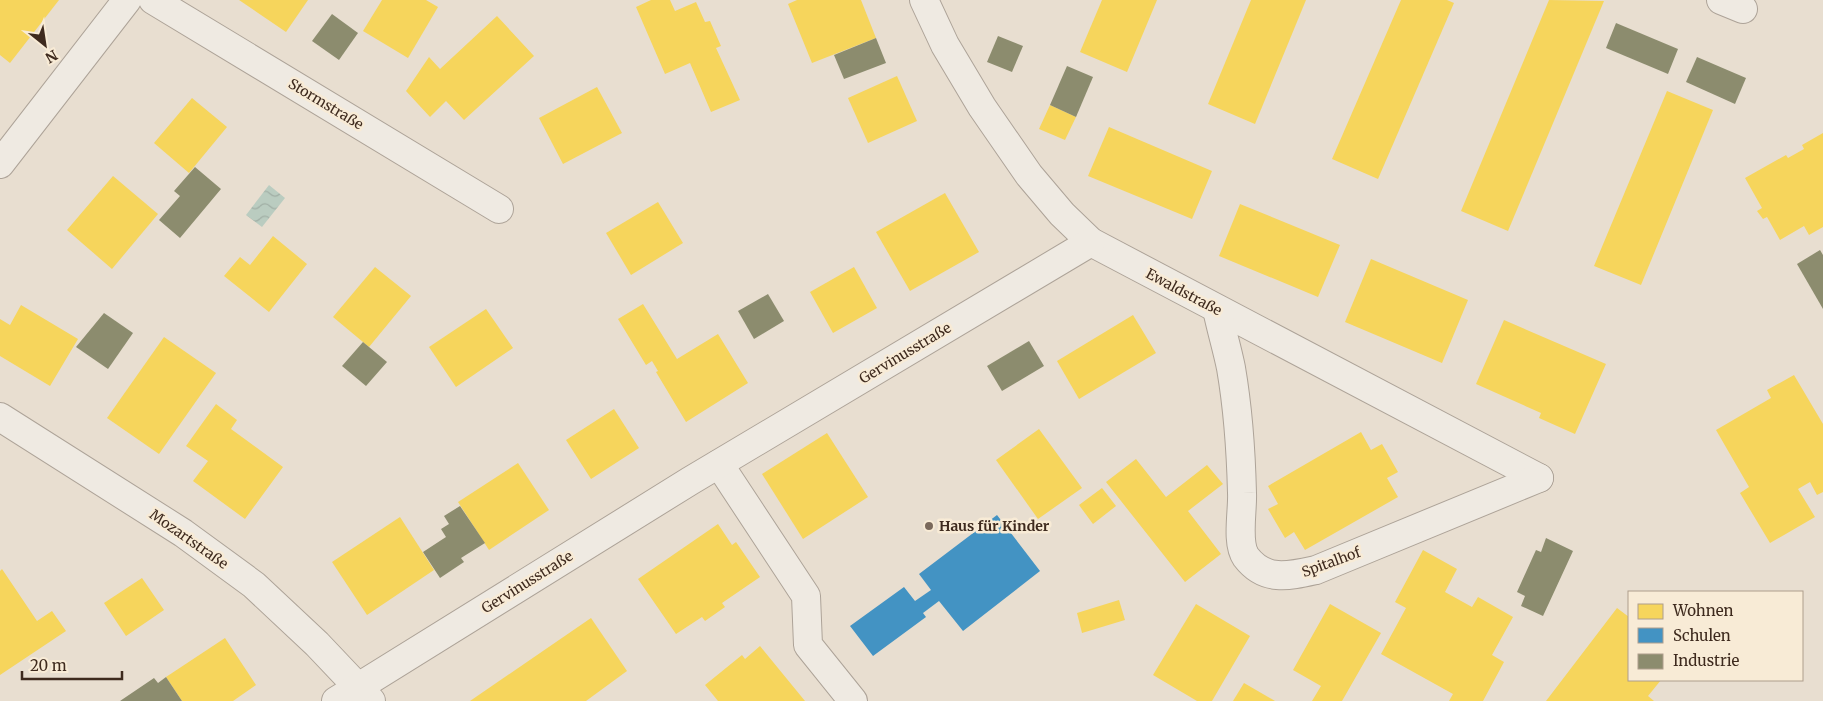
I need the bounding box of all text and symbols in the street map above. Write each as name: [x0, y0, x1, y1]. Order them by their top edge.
north arrow: [20, 20, 70, 70]
text: N: [42, 46, 61, 67]
street label: Stormstraße: [285, 75, 367, 133]
street label: Ewaldstraße: [1143, 264, 1225, 320]
street label: Gervinusstraße: [856, 318, 954, 388]
street label: Mozartstraße: [146, 505, 232, 573]
place label: Haus für Kinder: [939, 517, 1050, 535]
marker: Haus für Kinder: [923, 520, 935, 532]
street label: Spitalhof: [1299, 543, 1363, 581]
street label: Gervinusstraße: [478, 547, 576, 617]
legend: [1628, 591, 1803, 681]
text: Wohnen: [1672, 601, 1733, 620]
text: Schulen: [1673, 626, 1731, 645]
scale bar: [22, 648, 122, 680]
text: Industrie: [1673, 651, 1740, 670]
text: 20 m: [30, 656, 67, 675]

